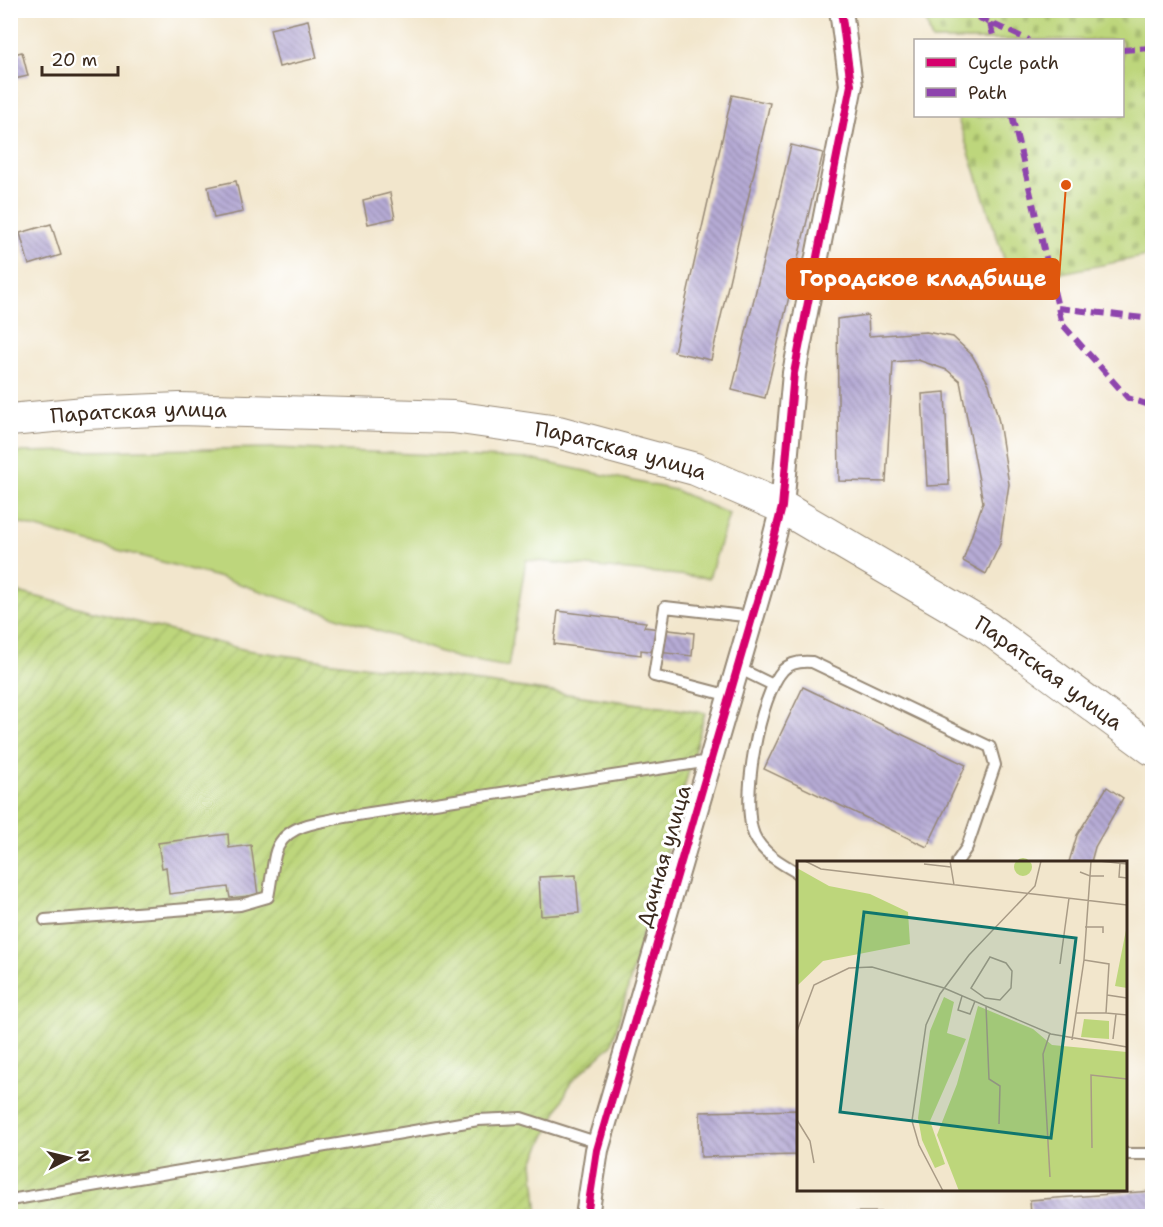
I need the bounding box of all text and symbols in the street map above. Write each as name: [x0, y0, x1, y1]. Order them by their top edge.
scale bar: [42, 39, 118, 77]
legend: [914, 39, 1124, 117]
text: 20 m: [51, 48, 97, 72]
text: Cycle path: [968, 51, 1059, 75]
text: Path: [968, 81, 1007, 105]
callout: Городское кладбище: [787, 259, 1059, 299]
text: Городское кладбище: [799, 264, 1047, 293]
street label: Паратская улица: [49, 395, 228, 430]
street label: Паратская улица: [533, 415, 712, 487]
street label: Паратская улица: [970, 609, 1128, 737]
street label: Дачная улица: [630, 782, 698, 930]
inset map: [797, 861, 1127, 1191]
north arrow: [39, 1128, 99, 1188]
text: N: [72, 1149, 95, 1164]

